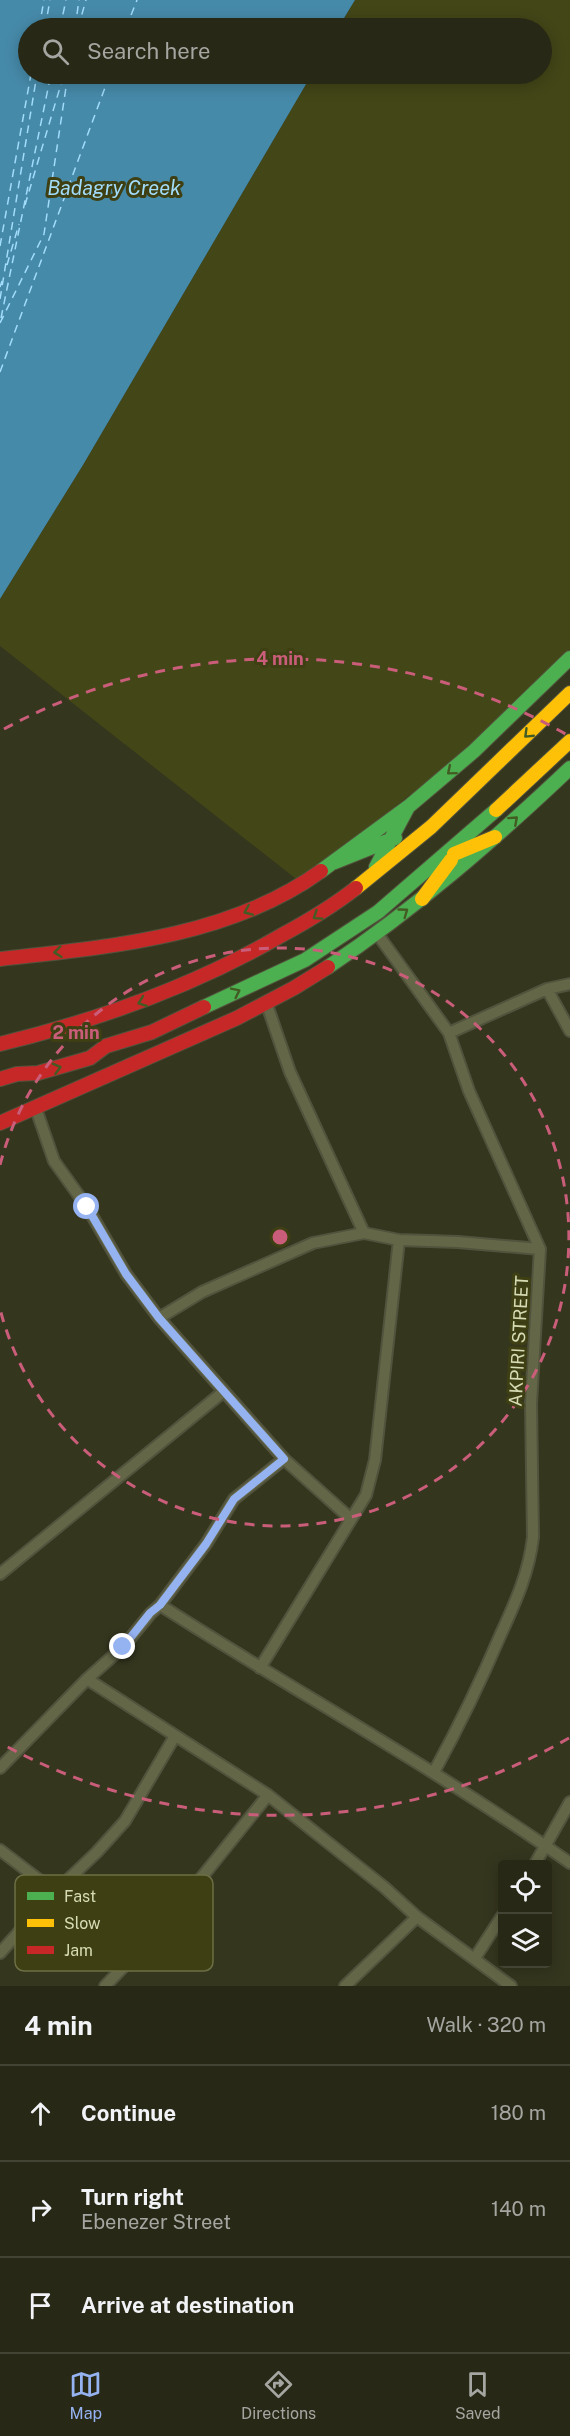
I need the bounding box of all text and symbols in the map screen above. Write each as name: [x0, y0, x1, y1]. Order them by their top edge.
search box: [18, 18, 552, 84]
icon: search: [39, 35, 72, 68]
text: Search here: [87, 38, 211, 64]
water label: Badagry Creek: [47, 176, 181, 200]
text: 4 min: [256, 648, 304, 669]
one-way arrow: [525, 727, 536, 738]
one-way arrow: [447, 764, 458, 775]
one-way arrow: [507, 816, 518, 827]
one-way arrow: [243, 904, 254, 916]
one-way arrow: [312, 908, 323, 919]
one-way arrow: [398, 908, 409, 919]
one-way arrow: [53, 945, 63, 958]
one-way arrow: [229, 988, 240, 1000]
one-way arrow: [137, 994, 148, 1007]
text: 2 min: [52, 1022, 100, 1043]
one-way arrow: [52, 1062, 62, 1075]
route start: [73, 1193, 99, 1219]
centre of rings: [270, 1227, 290, 1247]
street label: AKPIRI STREET: [505, 1275, 532, 1407]
route end: [109, 1633, 135, 1659]
map controls: [498, 1860, 552, 1968]
button: locate: [498, 1860, 552, 1914]
legend: [15, 1875, 213, 1971]
text: Fast: [64, 1887, 96, 1906]
text: Slow: [64, 1914, 101, 1933]
button: layers: [498, 1914, 552, 1968]
text: Jam: [64, 1941, 93, 1960]
text: 4 min: [24, 2010, 93, 2041]
text: Walk · 320 m: [426, 2013, 546, 2037]
icon: ahead: [24, 2097, 57, 2130]
text: Continue: [81, 2100, 176, 2126]
text: 180 m: [491, 2101, 546, 2125]
text: Turn right: [81, 2184, 184, 2210]
icon: right: [24, 2193, 57, 2226]
text: 140 m: [491, 2197, 546, 2221]
text: Ebenezer Street: [81, 2210, 231, 2234]
icon: arrive: [24, 2289, 57, 2322]
text: Arrive at destination: [81, 2292, 294, 2318]
tab: Map: [69, 2368, 102, 2423]
tab: Directions: [241, 2368, 316, 2423]
tab: Saved: [455, 2368, 501, 2423]

